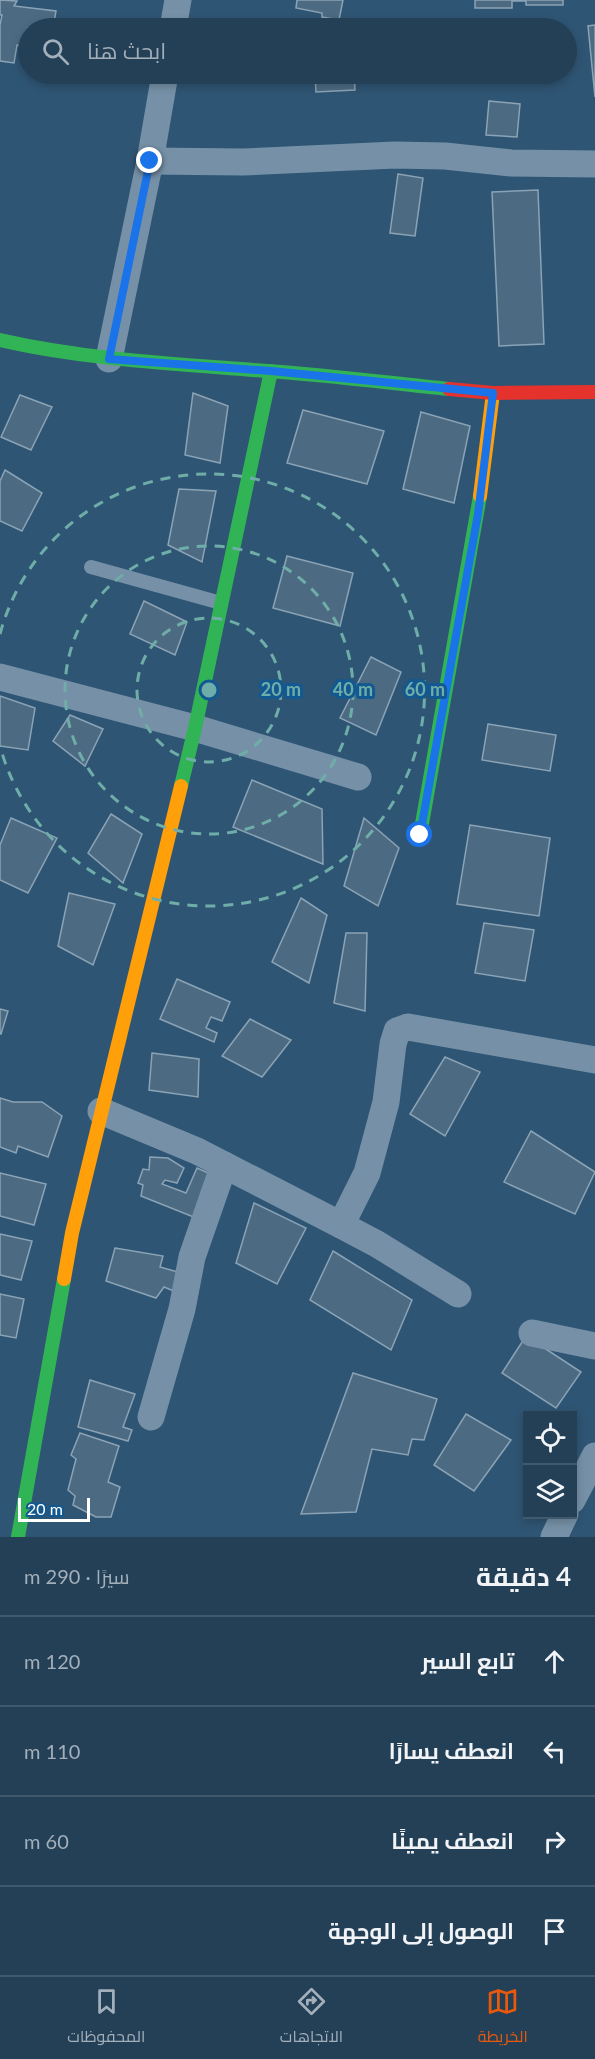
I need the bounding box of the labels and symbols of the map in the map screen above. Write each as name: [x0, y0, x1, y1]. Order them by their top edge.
route end: [136, 147, 162, 173]
text: 20 m: [261, 678, 301, 700]
text: 40 m: [333, 678, 373, 700]
text: 60 m: [405, 678, 445, 700]
centre of rings: [199, 680, 219, 700]
route start: [406, 821, 432, 847]
scale bar: [18, 1495, 90, 1522]

